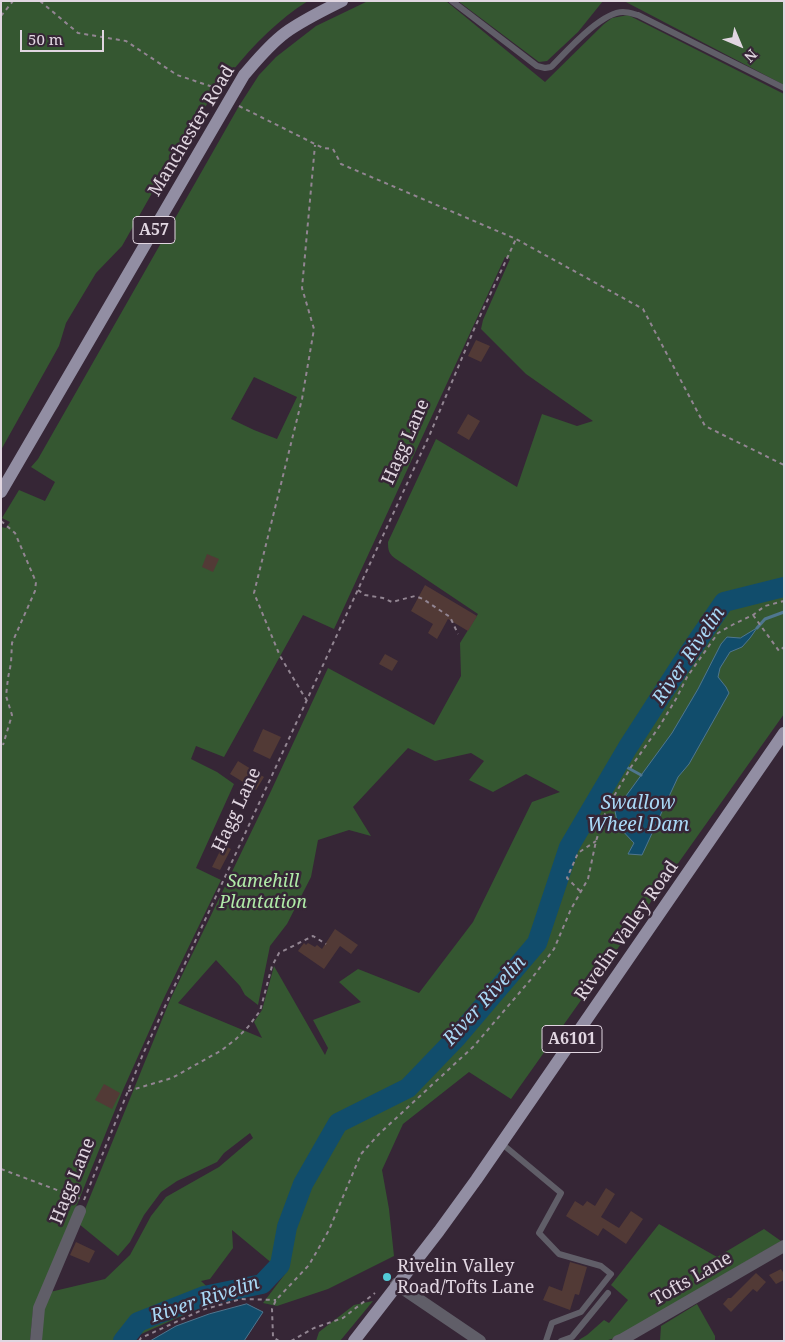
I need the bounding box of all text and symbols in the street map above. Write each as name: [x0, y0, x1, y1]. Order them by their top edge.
scale bar: [22, 20, 106, 52]
north arrow: [715, 20, 765, 70]
text: 50 m: [28, 29, 63, 49]
text: N: [740, 45, 762, 67]
street label: Manchester Road: [144, 62, 240, 200]
road number: A57: [133, 216, 175, 244]
street label: Hagg Lane: [378, 396, 434, 488]
water label: River Rivelin: [648, 603, 730, 709]
street label: Hagg Lane: [208, 764, 266, 856]
water label: Swallow Wheel Dam: [587, 793, 689, 837]
street label: Rivelin Valley Road: [571, 857, 683, 1005]
park label: Samehill Plantation: [219, 871, 307, 914]
water label: River Rivelin: [439, 951, 531, 1051]
road number: A6101: [542, 1026, 602, 1052]
street label: Hagg Lane: [46, 1135, 100, 1227]
street label: Tofts Lane: [648, 1247, 736, 1311]
place label: Rivelin Valley Road/Tofts Lane: [397, 1256, 534, 1298]
marker: Rivelin Valley Road/Tofts Lane: [381, 1271, 393, 1283]
water label: River Rivelin: [148, 1272, 262, 1328]

